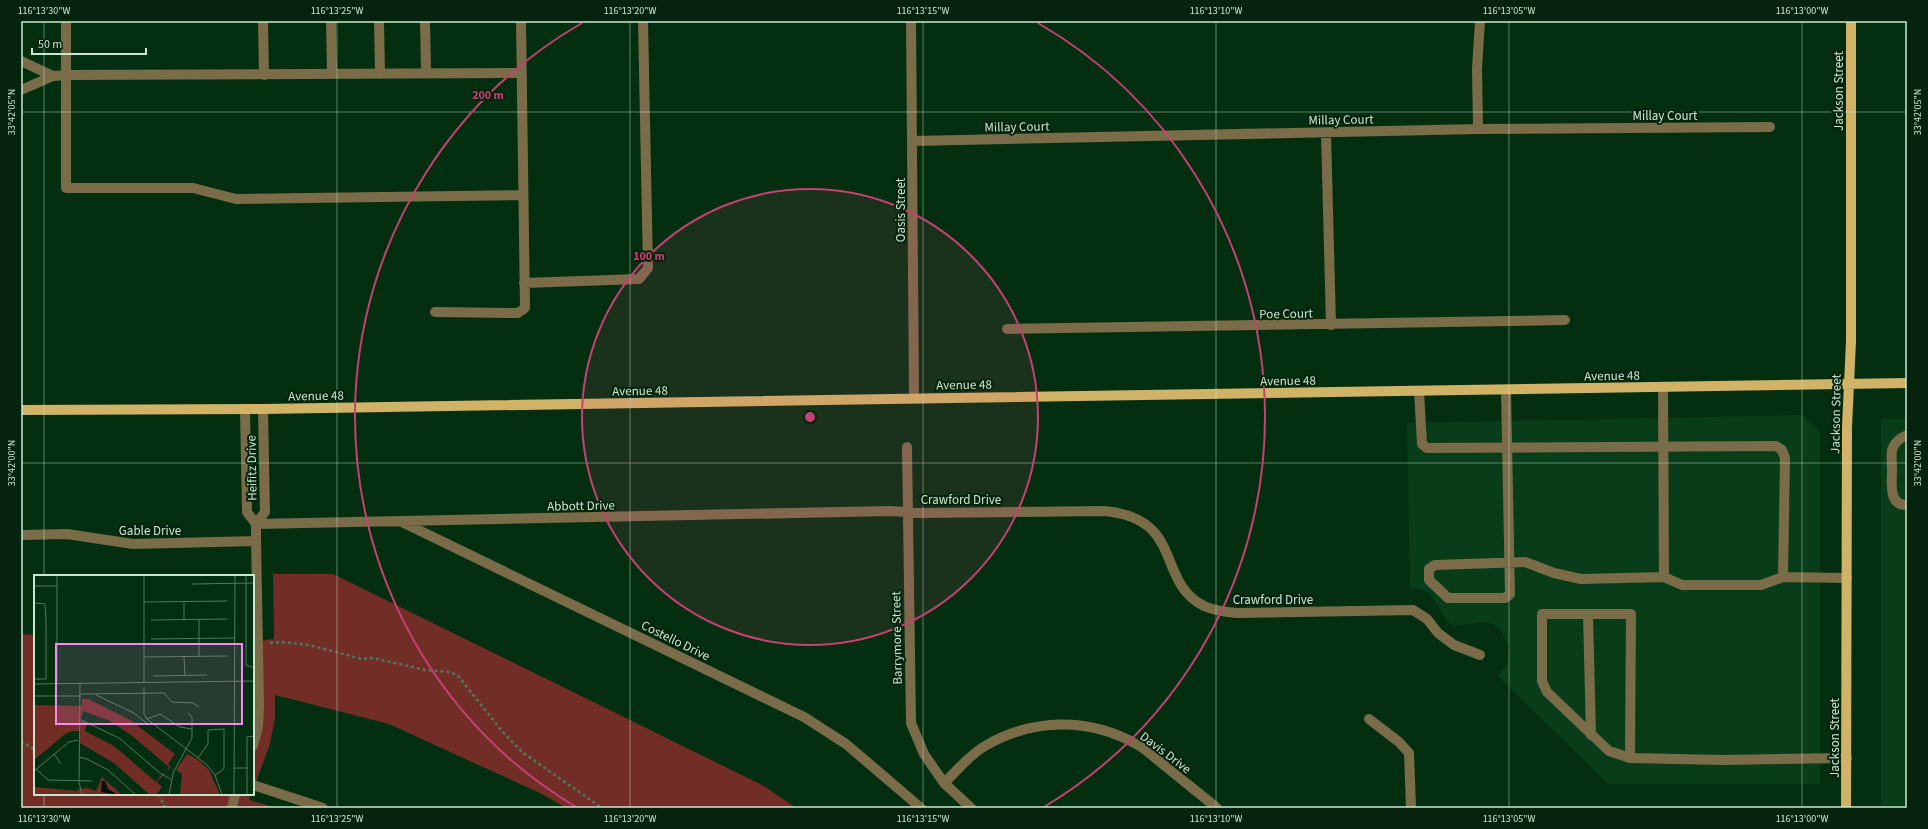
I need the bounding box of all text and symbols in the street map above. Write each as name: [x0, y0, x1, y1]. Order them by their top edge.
text: 116°13'30"W: [18, 4, 70, 18]
text: 116°13'25"W: [311, 4, 363, 18]
text: 116°13'20"W: [604, 4, 656, 18]
text: 116°13'15"W: [897, 4, 949, 18]
text: 116°13'10"W: [1190, 4, 1242, 18]
text: 116°13'05"W: [1483, 4, 1535, 18]
text: 116°13'00"W: [1776, 4, 1828, 18]
scale bar: [32, 30, 146, 56]
text: 50 m: [38, 36, 62, 53]
street label: Jackson Street: [1830, 50, 1848, 131]
text: 200 m: [472, 87, 504, 104]
text: 33°42'05"N: [5, 89, 19, 135]
text: 33°42'05"N: [1911, 89, 1925, 135]
street label: Millay Court: [1633, 107, 1698, 125]
street label: Millay Court: [1308, 110, 1374, 130]
street label: Millay Court: [984, 117, 1050, 137]
street label: Oasis Street: [892, 177, 910, 242]
text: 100 m: [633, 248, 665, 265]
street label: Poe Court: [1259, 305, 1314, 323]
street label: Avenue 48: [1584, 367, 1640, 385]
street label: Avenue 48: [1260, 372, 1316, 390]
street label: Jackson Street: [1826, 373, 1846, 454]
street label: Avenue 48: [936, 376, 992, 394]
street label: Avenue 48: [612, 382, 668, 400]
street label: Avenue 48: [288, 387, 344, 405]
centre of rings: [803, 410, 817, 424]
street label: Heifitz Drive: [242, 435, 262, 501]
text: 33°42'00"N: [5, 440, 19, 486]
text: 33°42'00"N: [1911, 440, 1925, 486]
street label: Crawford Drive: [921, 491, 1001, 509]
street label: Abbott Drive: [547, 496, 615, 516]
street label: Gable Drive: [119, 522, 181, 540]
inset map: [34, 575, 254, 795]
street label: Barrymore Street: [887, 591, 907, 685]
street label: Crawford Drive: [1233, 591, 1313, 609]
street label: Costello Drive: [638, 616, 713, 665]
street label: Jackson Street: [1826, 697, 1844, 778]
street label: Davis Drive: [1136, 728, 1195, 778]
text: 116°13'30"W: [18, 812, 70, 826]
text: 116°13'25"W: [311, 812, 363, 826]
text: 116°13'20"W: [604, 812, 656, 826]
text: 116°13'15"W: [897, 812, 949, 826]
text: 116°13'10"W: [1190, 812, 1242, 826]
text: 116°13'05"W: [1483, 812, 1535, 826]
text: 116°13'00"W: [1776, 812, 1828, 826]

